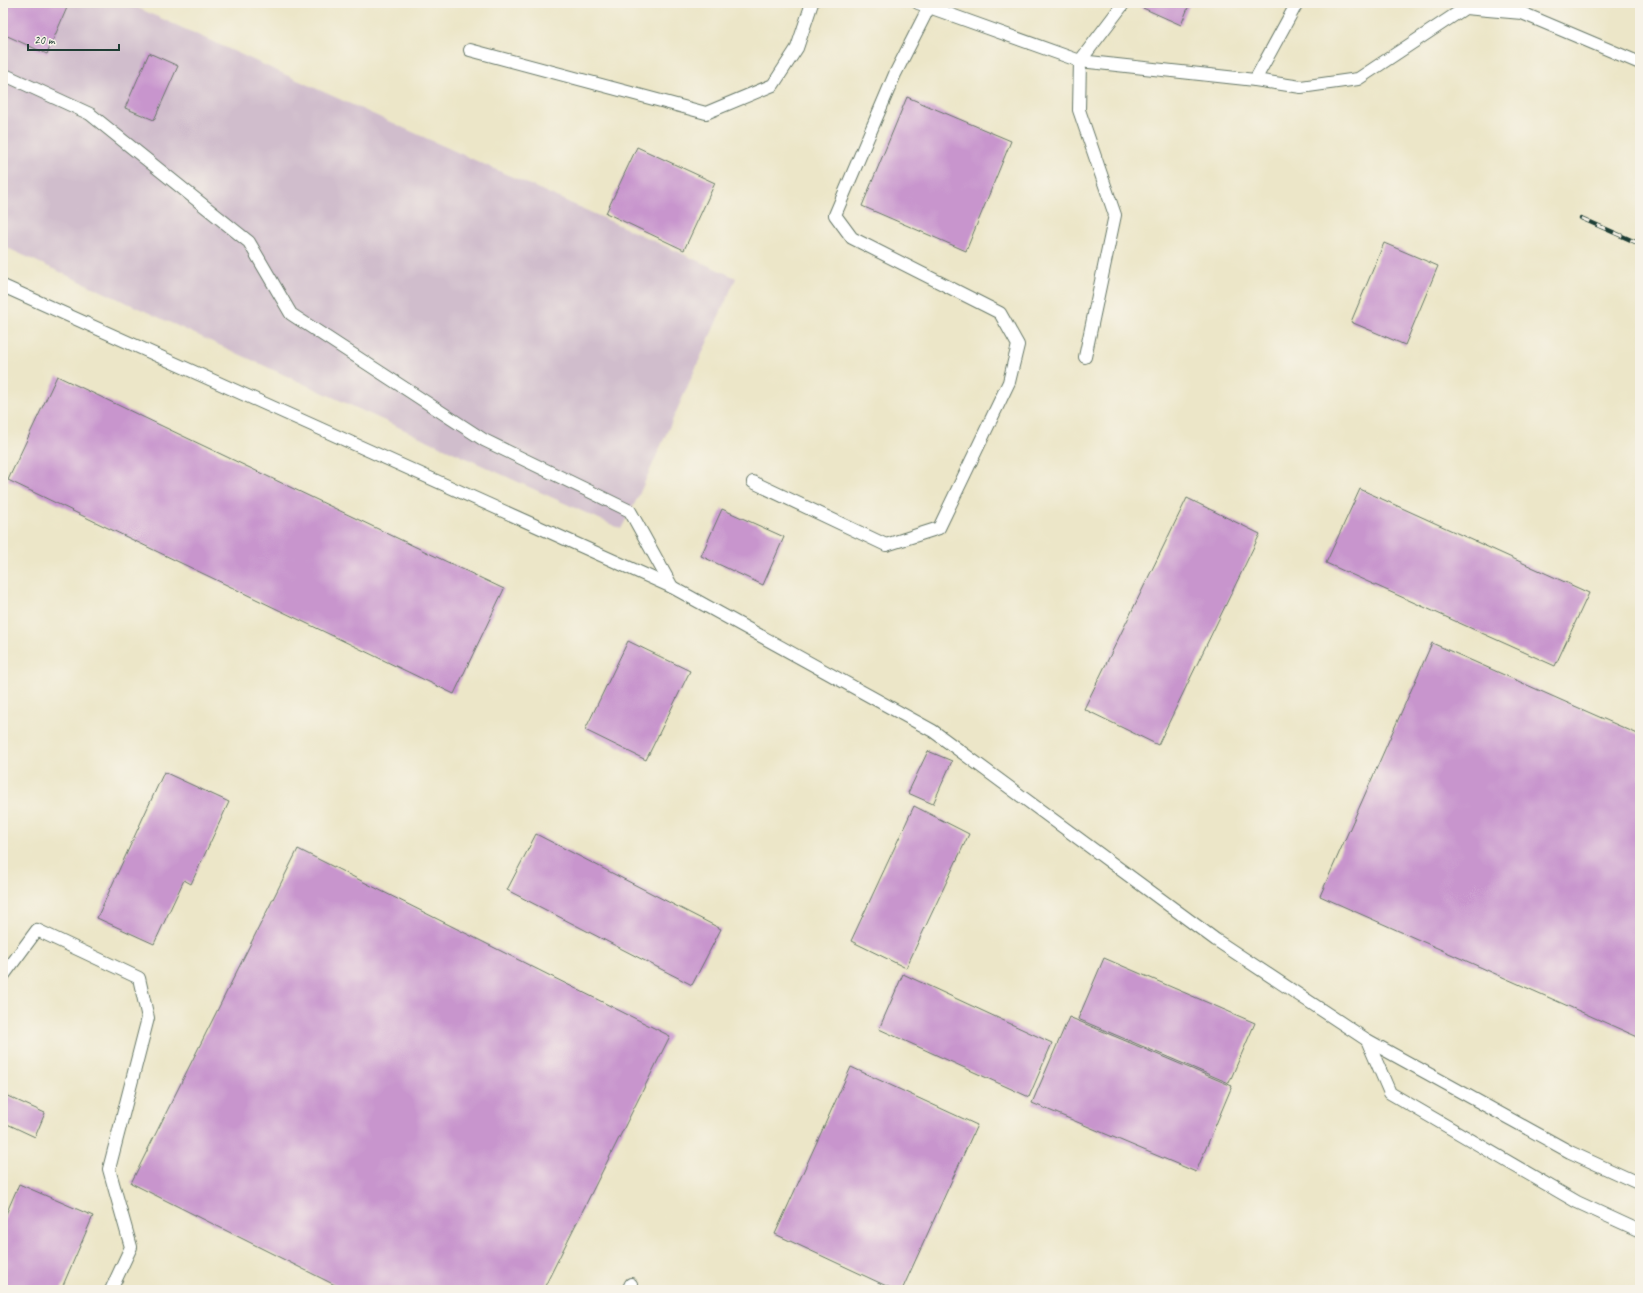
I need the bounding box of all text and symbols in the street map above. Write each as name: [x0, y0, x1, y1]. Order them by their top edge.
scale bar: [28, 26, 119, 52]
text: 20 m: [34, 32, 56, 48]

